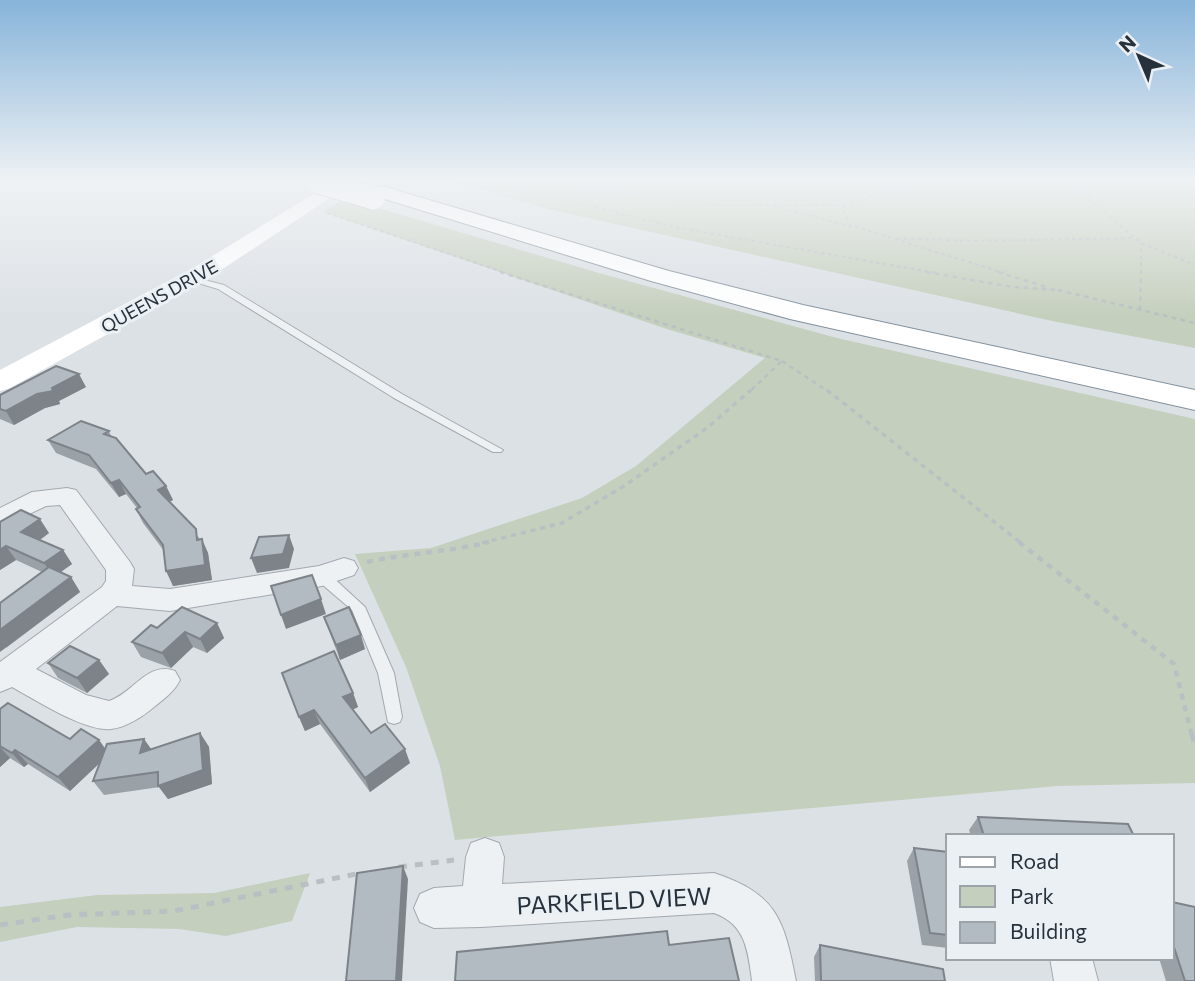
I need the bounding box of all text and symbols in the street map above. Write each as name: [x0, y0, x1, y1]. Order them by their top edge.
north arrow: [1104, 21, 1174, 91]
text: N: [1114, 30, 1140, 57]
street label: QUEENS DRIVE: [97, 255, 221, 337]
legend: [946, 834, 1174, 960]
text: Road: [1010, 848, 1059, 873]
street label: PARKFIELD VIEW: [516, 880, 712, 920]
text: Park: [1010, 883, 1054, 908]
text: Building: [1010, 918, 1087, 943]

